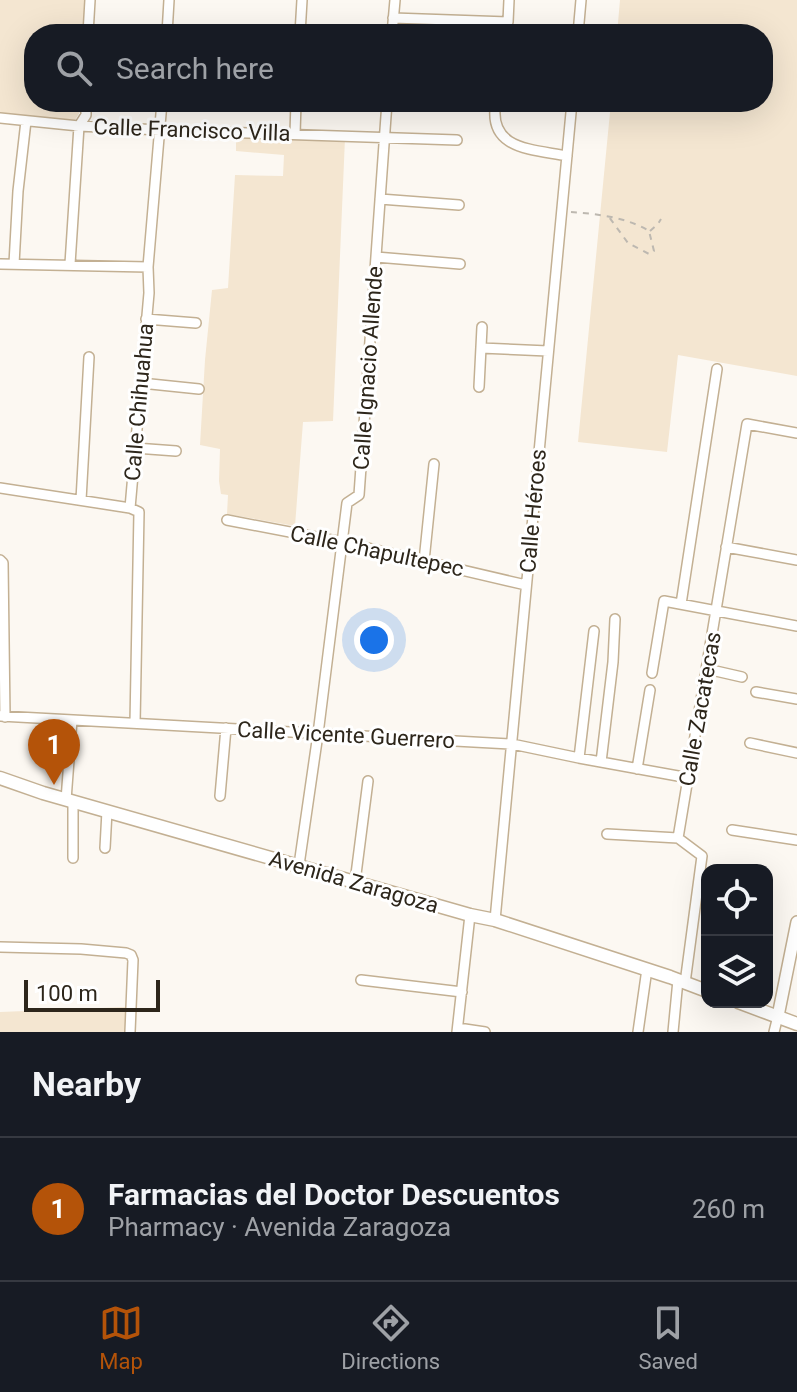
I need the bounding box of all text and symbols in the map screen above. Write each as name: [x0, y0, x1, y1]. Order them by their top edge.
search box: [24, 24, 773, 112]
icon: search: [52, 46, 96, 90]
text: Search here: [116, 51, 274, 86]
street label: Calle Francisco Villa: [93, 114, 291, 146]
street label: Calle Ignacio Allende: [348, 265, 388, 471]
street label: Calle Chihuahua: [120, 322, 158, 482]
street label: Calle Héroes: [515, 448, 551, 574]
street label: Calle Chapultepec: [288, 520, 466, 582]
your location: [354, 620, 394, 660]
street label: Calle Zacatecas: [674, 630, 726, 788]
street label: Calle Vicente Guerrero: [236, 717, 456, 753]
pin: 1: [28, 719, 80, 785]
street label: Avenida Zaragoza: [266, 846, 442, 918]
map controls: [701, 864, 773, 1008]
button: locate: [701, 864, 773, 936]
button: layers: [701, 936, 773, 1008]
scale bar: [24, 976, 160, 1012]
text: 100 m: [36, 981, 98, 1006]
text: Nearby: [32, 1064, 141, 1104]
text: Farmacias del Doctor Descuentos: [108, 1177, 560, 1212]
text: 1: [51, 1194, 65, 1224]
text: 260 m: [692, 1194, 765, 1224]
text: Pharmacy · Avenida Zaragoza: [108, 1212, 451, 1242]
tab: Map: [99, 1301, 143, 1374]
tab: Directions: [341, 1301, 440, 1374]
tab: Saved: [638, 1301, 698, 1374]

